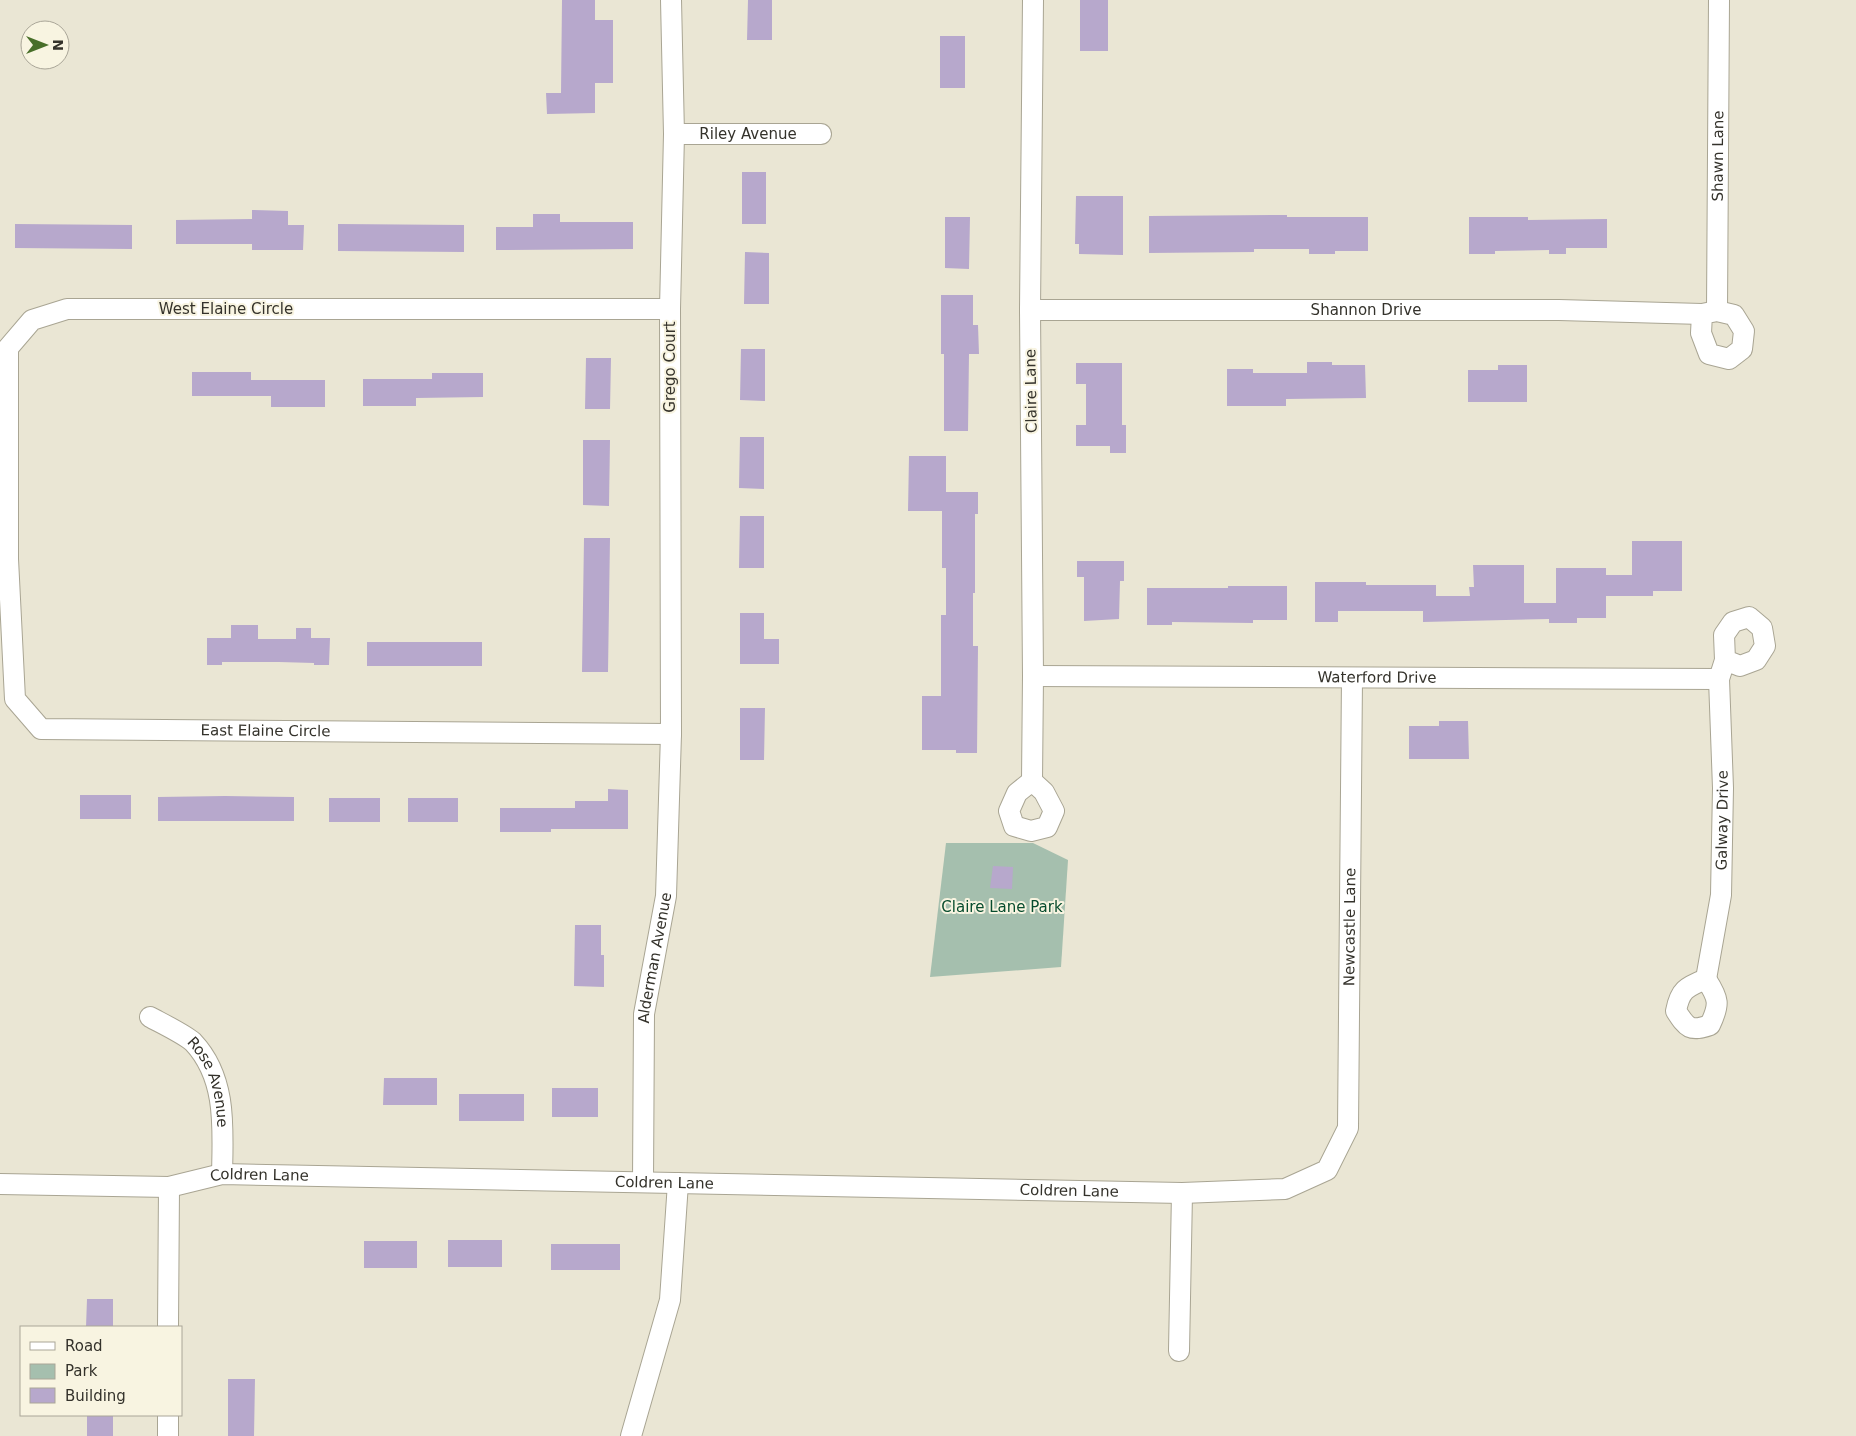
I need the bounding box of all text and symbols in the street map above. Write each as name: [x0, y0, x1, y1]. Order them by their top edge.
north arrow: [20, 20, 70, 70]
text: N: [50, 39, 66, 51]
street label: Shawn Lane: [1709, 110, 1727, 202]
street label: Riley Avenue: [699, 125, 797, 143]
street label: West Elaine Circle: [159, 300, 293, 318]
street label: Shannon Drive: [1311, 301, 1421, 319]
street label: Grego Court: [661, 321, 679, 413]
street label: Claire Lane: [1021, 349, 1041, 433]
street label: Waterford Drive: [1317, 668, 1437, 687]
street label: East Elaine Circle: [201, 721, 331, 740]
street label: Galway Drive: [1712, 770, 1732, 871]
street label: Newcastle Lane: [1340, 868, 1359, 986]
street label: Alderman Avenue: [635, 891, 675, 1024]
park label: Claire Lane Park: [941, 898, 1063, 916]
street label: Rose Avenue: [184, 1033, 232, 1128]
street label: Coldren Lane: [208, 1165, 309, 1186]
street label: Coldren Lane: [615, 1173, 714, 1193]
street label: Coldren Lane: [1020, 1181, 1119, 1201]
legend: [20, 1326, 182, 1416]
text: Road: [65, 1337, 103, 1355]
text: Park: [65, 1362, 98, 1380]
text: Building: [65, 1387, 126, 1405]

